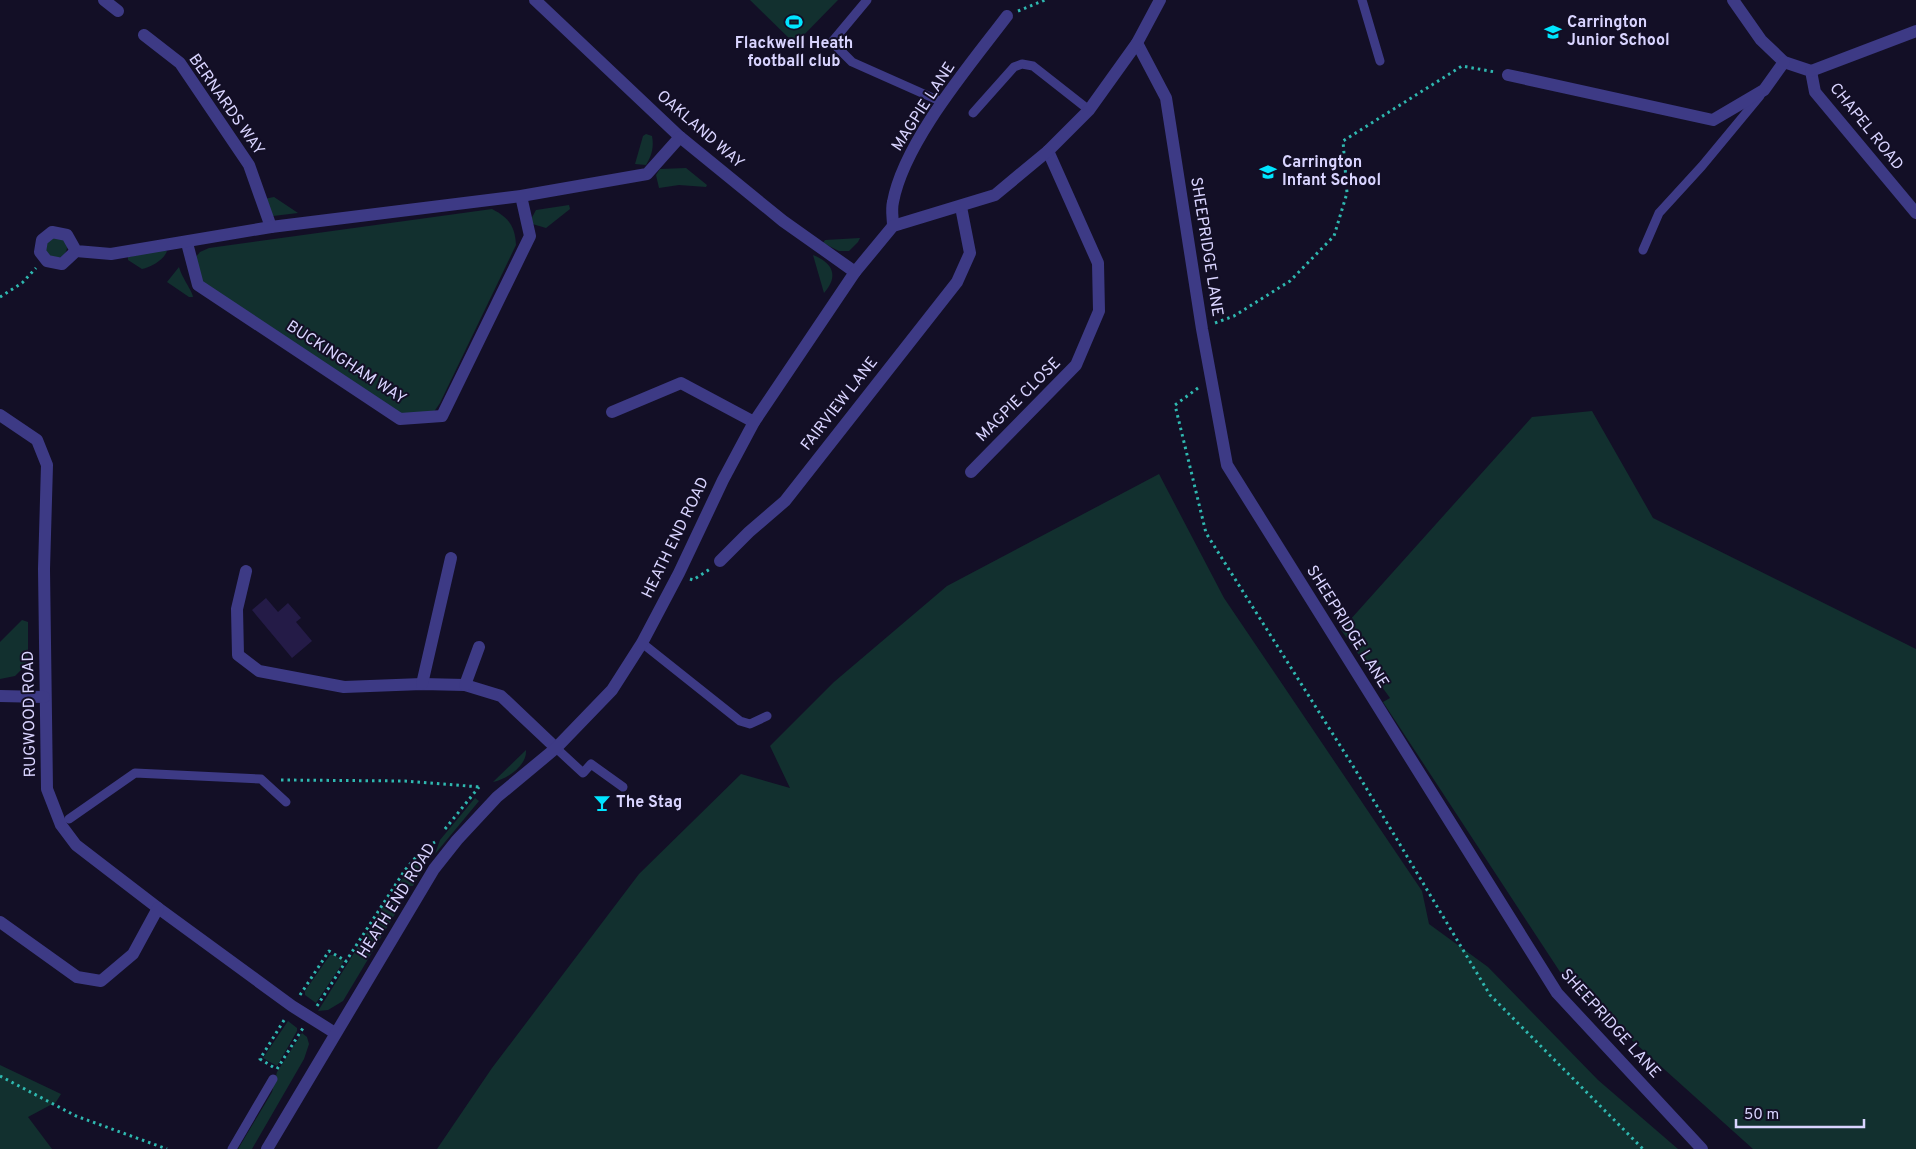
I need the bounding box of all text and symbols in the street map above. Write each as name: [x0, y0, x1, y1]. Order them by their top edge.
sports icon: Flackwell Heath football club: [784, 12, 804, 32]
place label: Carrington Junior School: [1567, 13, 1670, 51]
school or university icon: Carrington Junior School: [1543, 22, 1563, 42]
place label: Flackwell Heath football club: [735, 34, 853, 72]
street label: BERNARDS WAY: [184, 50, 268, 160]
street label: MAGPIE LANE: [888, 59, 960, 155]
street label: CHAPEL ROAD: [1825, 79, 1907, 175]
street label: OAKLAND WAY: [652, 86, 748, 174]
place label: Carrington Infant School: [1282, 153, 1381, 191]
school or university icon: Carrington Infant School: [1258, 162, 1278, 182]
street label: SHEEPRIDGE LANE: [1185, 176, 1227, 318]
street label: BUCKINGHAM WAY: [282, 317, 410, 409]
street label: FAIRVIEW LANE: [797, 353, 883, 455]
street label: MAGPIE CLOSE: [972, 353, 1066, 447]
street label: HEATH END ROAD: [638, 474, 714, 602]
street label: SHEEPRIDGE LANE: [1301, 562, 1393, 692]
street label: RUGWOOD ROAD: [19, 650, 41, 778]
bar icon: The Stag: [592, 793, 612, 813]
place label: The Stag: [616, 793, 682, 813]
street label: HEATH END ROAD: [353, 839, 441, 963]
street label: SHEEPRIDGE LANE: [1555, 965, 1665, 1083]
scale bar: [1736, 1096, 1864, 1128]
text: 50 m: [1744, 1106, 1779, 1125]

